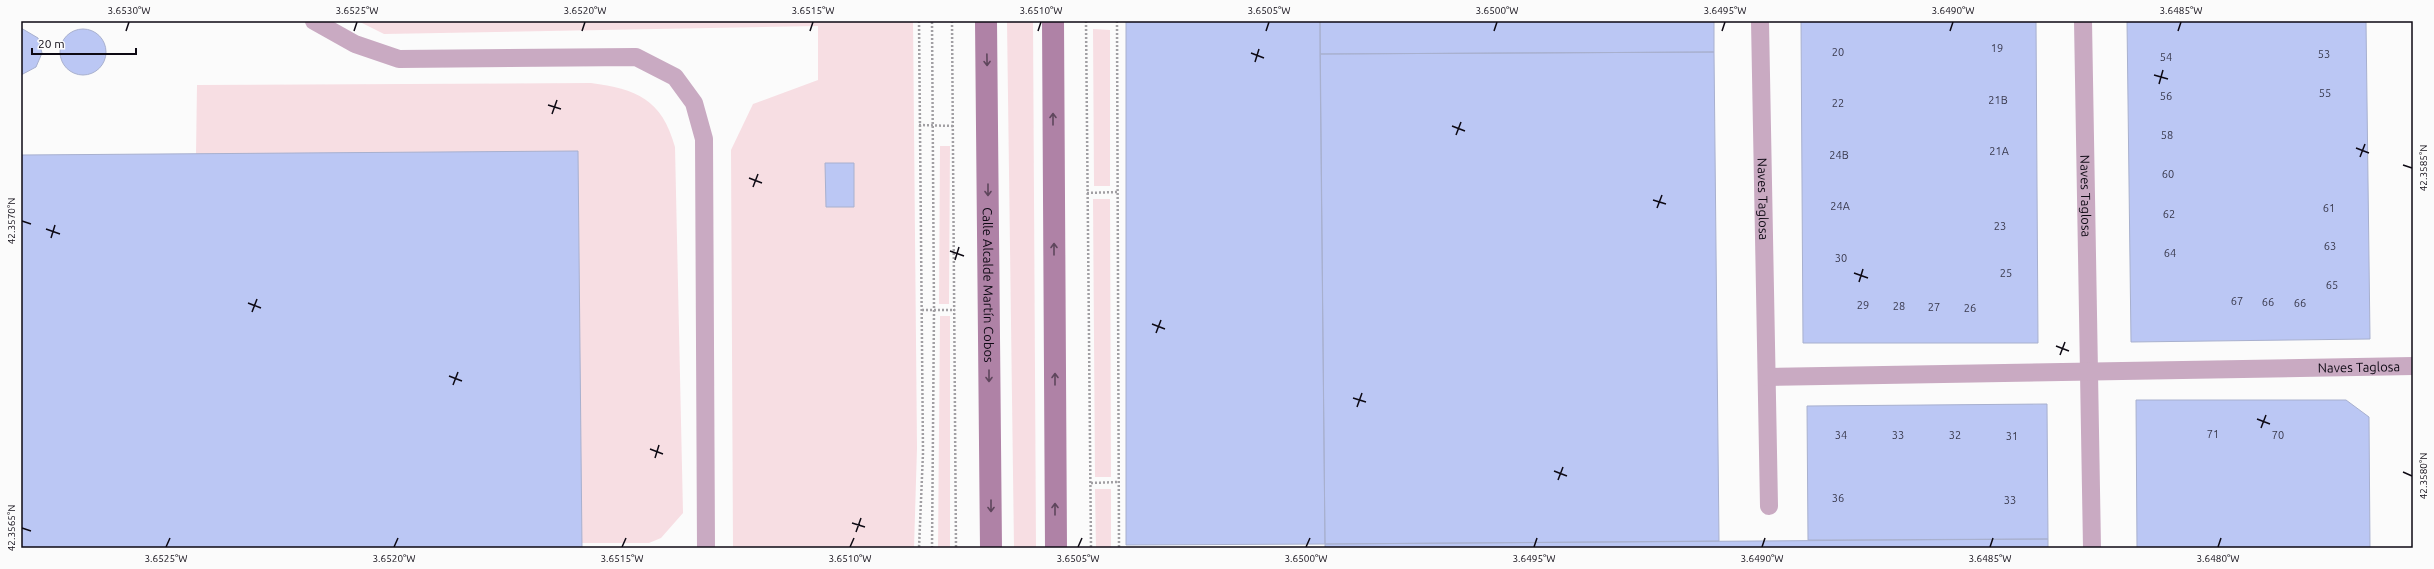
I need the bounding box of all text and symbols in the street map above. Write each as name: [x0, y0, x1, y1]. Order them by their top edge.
text: 3.6530°W: [107, 5, 151, 16]
text: 3.6525°W: [335, 5, 379, 16]
text: 3.6520°W: [563, 5, 607, 16]
text: 3.6515°W: [791, 5, 835, 16]
text: 3.6510°W: [1019, 5, 1063, 16]
text: 3.6505°W: [1247, 5, 1291, 16]
text: 3.6500°W: [1475, 5, 1519, 16]
text: 3.6495°W: [1703, 5, 1747, 16]
text: 3.6490°W: [1931, 5, 1975, 16]
text: 3.6485°W: [2159, 5, 2203, 16]
scale bar: [32, 30, 136, 56]
text: 20 m: [38, 37, 65, 50]
house number: 19: [1991, 42, 2003, 54]
house number: 20: [1832, 46, 1844, 58]
house number: 53: [2318, 48, 2330, 60]
house number: 54: [2160, 51, 2172, 63]
one-way arrow: [983, 53, 991, 66]
house number: 55: [2319, 87, 2331, 99]
house number: 56: [2160, 90, 2172, 102]
house number: 21B: [1988, 94, 2008, 106]
house number: 22: [1832, 97, 1844, 109]
one-way arrow: [1050, 113, 1057, 126]
house number: 58: [2161, 129, 2173, 141]
house number: 21A: [1989, 145, 2010, 157]
text: 42.3585°N: [2418, 145, 2429, 191]
house number: 24B: [1829, 149, 1849, 161]
street label: Naves Taglosa: [2078, 155, 2094, 237]
street label: Naves Taglosa: [1756, 158, 1771, 240]
house number: 60: [2162, 168, 2174, 180]
one-way arrow: [984, 183, 992, 196]
text: 42.3570°N: [6, 198, 17, 244]
house number: 24A: [1830, 200, 1851, 212]
house number: 61: [2323, 202, 2335, 214]
street label: Calle Alcalde Martín Cobos: [981, 207, 996, 363]
house number: 62: [2163, 208, 2175, 220]
house number: 23: [1994, 220, 2006, 232]
house number: 63: [2324, 240, 2336, 252]
one-way arrow: [1050, 243, 1058, 256]
house number: 64: [2164, 247, 2176, 259]
house number: 30: [1835, 252, 1847, 264]
house number: 25: [2000, 267, 2012, 279]
house number: 65: [2326, 279, 2338, 291]
house number: 67: [2231, 295, 2243, 307]
house number: 66: [2262, 296, 2274, 308]
house number: 66: [2294, 297, 2306, 309]
house number: 29: [1857, 299, 1869, 311]
house number: 28: [1893, 300, 1905, 312]
house number: 27: [1928, 301, 1940, 313]
house number: 26: [1964, 302, 1976, 314]
street label: Naves Taglosa: [2318, 359, 2400, 375]
one-way arrow: [986, 369, 993, 382]
one-way arrow: [1051, 373, 1059, 386]
house number: 71: [2207, 428, 2219, 440]
house number: 34: [1835, 429, 1847, 441]
house number: 33: [1892, 429, 1904, 441]
house number: 32: [1949, 429, 1961, 441]
house number: 70: [2272, 429, 2284, 441]
house number: 31: [2006, 430, 2018, 442]
text: 42.3580°N: [2418, 453, 2429, 499]
house number: 36: [1832, 492, 1844, 504]
house number: 33: [2004, 494, 2016, 506]
one-way arrow: [987, 499, 994, 512]
one-way arrow: [1051, 503, 1059, 516]
text: 42.3565°N: [6, 505, 17, 551]
text: 3.6525°W: [144, 553, 188, 564]
text: 3.6520°W: [372, 553, 416, 564]
text: 3.6515°W: [600, 553, 644, 564]
text: 3.6510°W: [828, 553, 872, 564]
text: 3.6505°W: [1056, 553, 1100, 564]
text: 3.6500°W: [1284, 553, 1328, 564]
text: 3.6495°W: [1512, 553, 1556, 564]
text: 3.6490°W: [1740, 553, 1784, 564]
text: 3.6485°W: [1968, 553, 2012, 564]
text: 3.6480°W: [2196, 553, 2240, 564]

